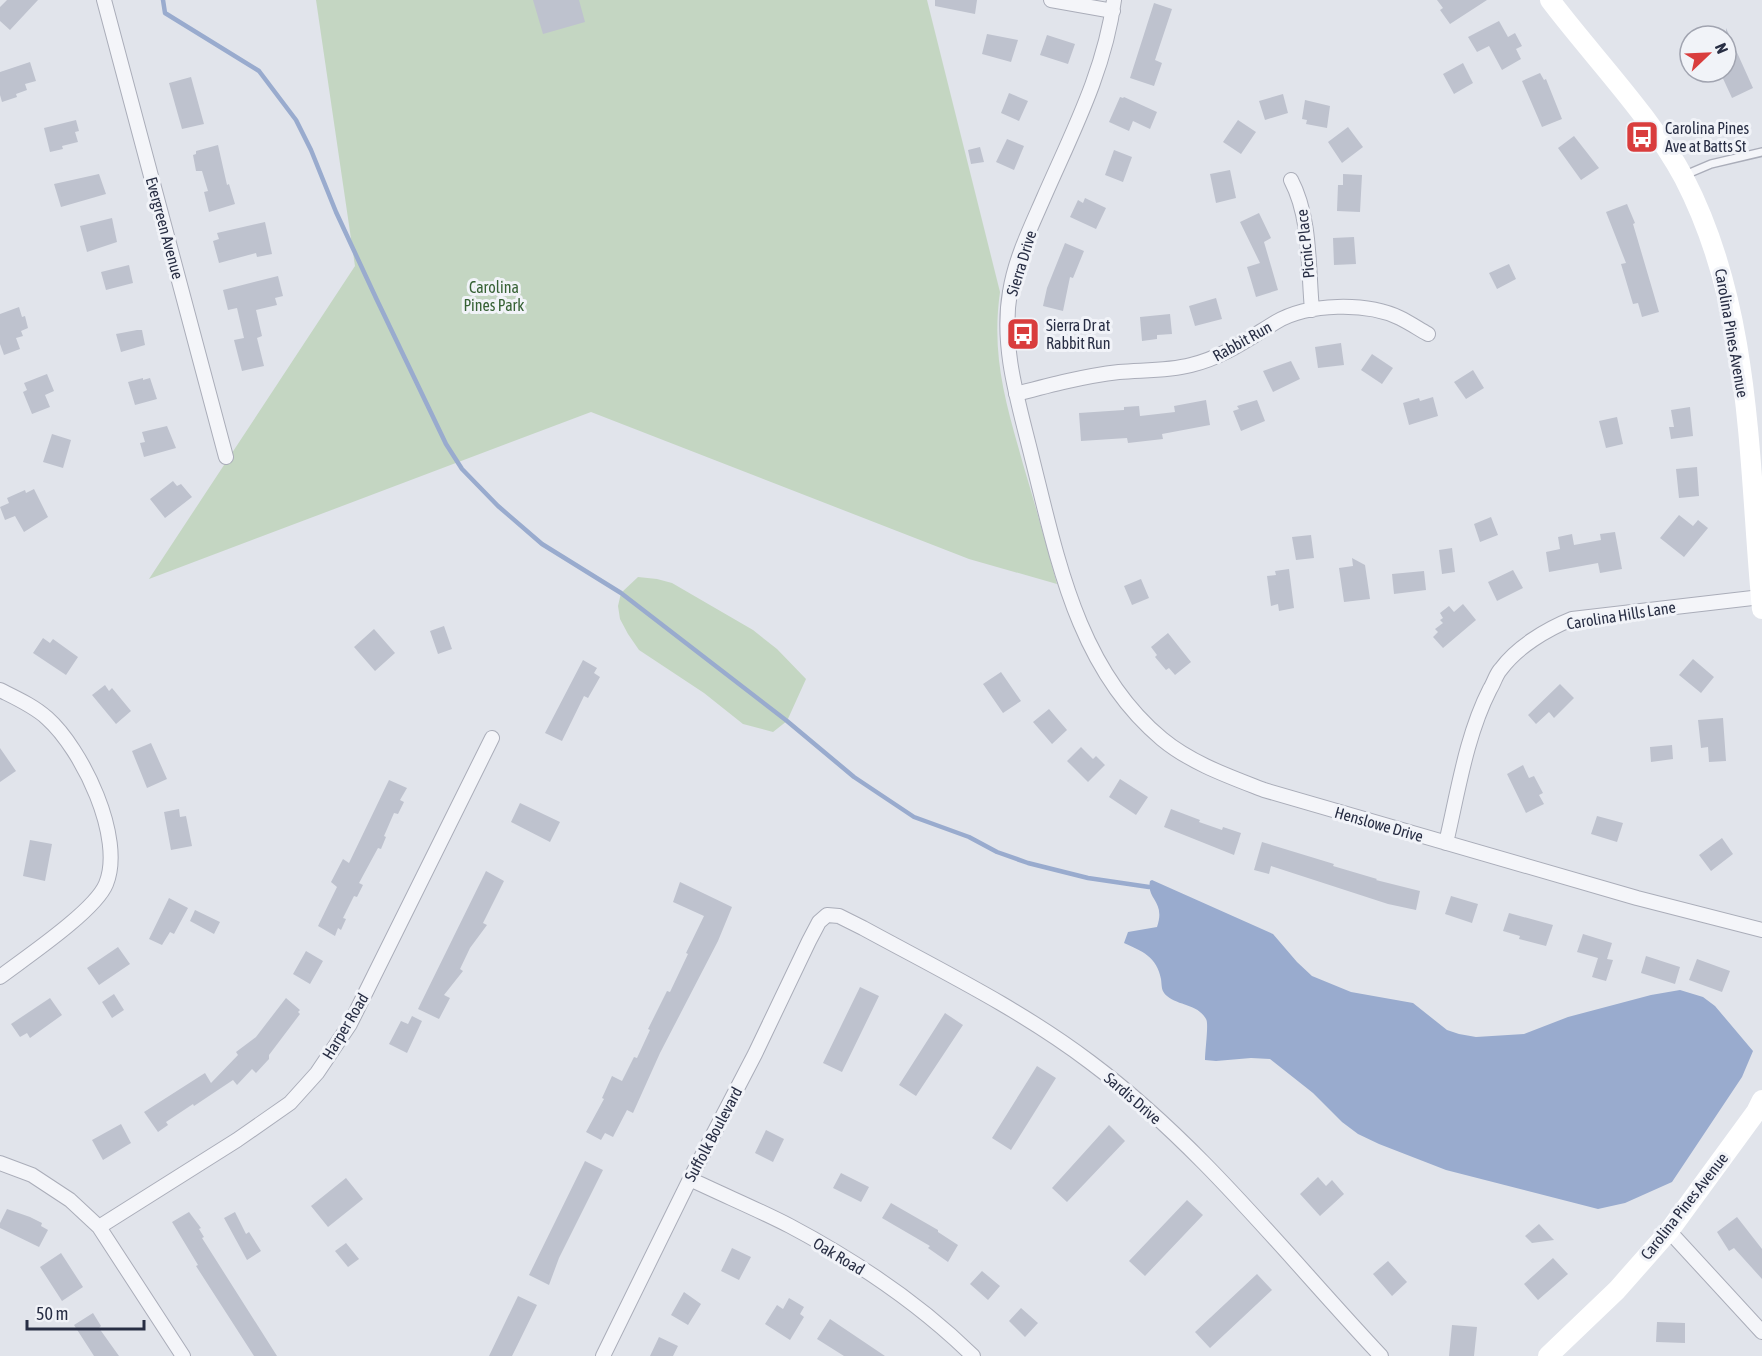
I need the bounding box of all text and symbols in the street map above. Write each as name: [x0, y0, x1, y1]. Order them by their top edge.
north arrow: [1678, 24, 1738, 84]
text: N: [1712, 40, 1732, 56]
bus stop icon: Carolina Pines Ave at Batts St: [1624, 119, 1660, 155]
place label: Carolina Pines Ave at Batts St: [1665, 119, 1749, 155]
street label: Evergreen Avenue: [142, 175, 187, 281]
street label: Picnic Place: [1292, 209, 1318, 279]
street label: Sierra Drive: [1003, 228, 1039, 298]
street label: Carolina Pines Avenue: [1712, 267, 1752, 399]
park label: Carolina Pines Park: [464, 278, 524, 314]
bus stop icon: Sierra Dr at Rabbit Run: [1005, 316, 1041, 352]
place label: Sierra Dr at Rabbit Run: [1046, 316, 1111, 352]
street label: Rabbit Run: [1209, 317, 1275, 365]
street label: Carolina Hills Lane: [1565, 597, 1677, 633]
street label: Henslowe Drive: [1333, 803, 1425, 845]
street label: Harper Road: [318, 990, 373, 1063]
street label: Sardis Drive: [1101, 1069, 1165, 1127]
street label: Suffolk Boulevard: [681, 1084, 745, 1184]
street label: Carolina Pines Avenue: [1637, 1149, 1731, 1263]
street label: Oak Road: [810, 1234, 868, 1278]
scale bar: [27, 1293, 144, 1331]
text: 50 m: [36, 1303, 68, 1324]

